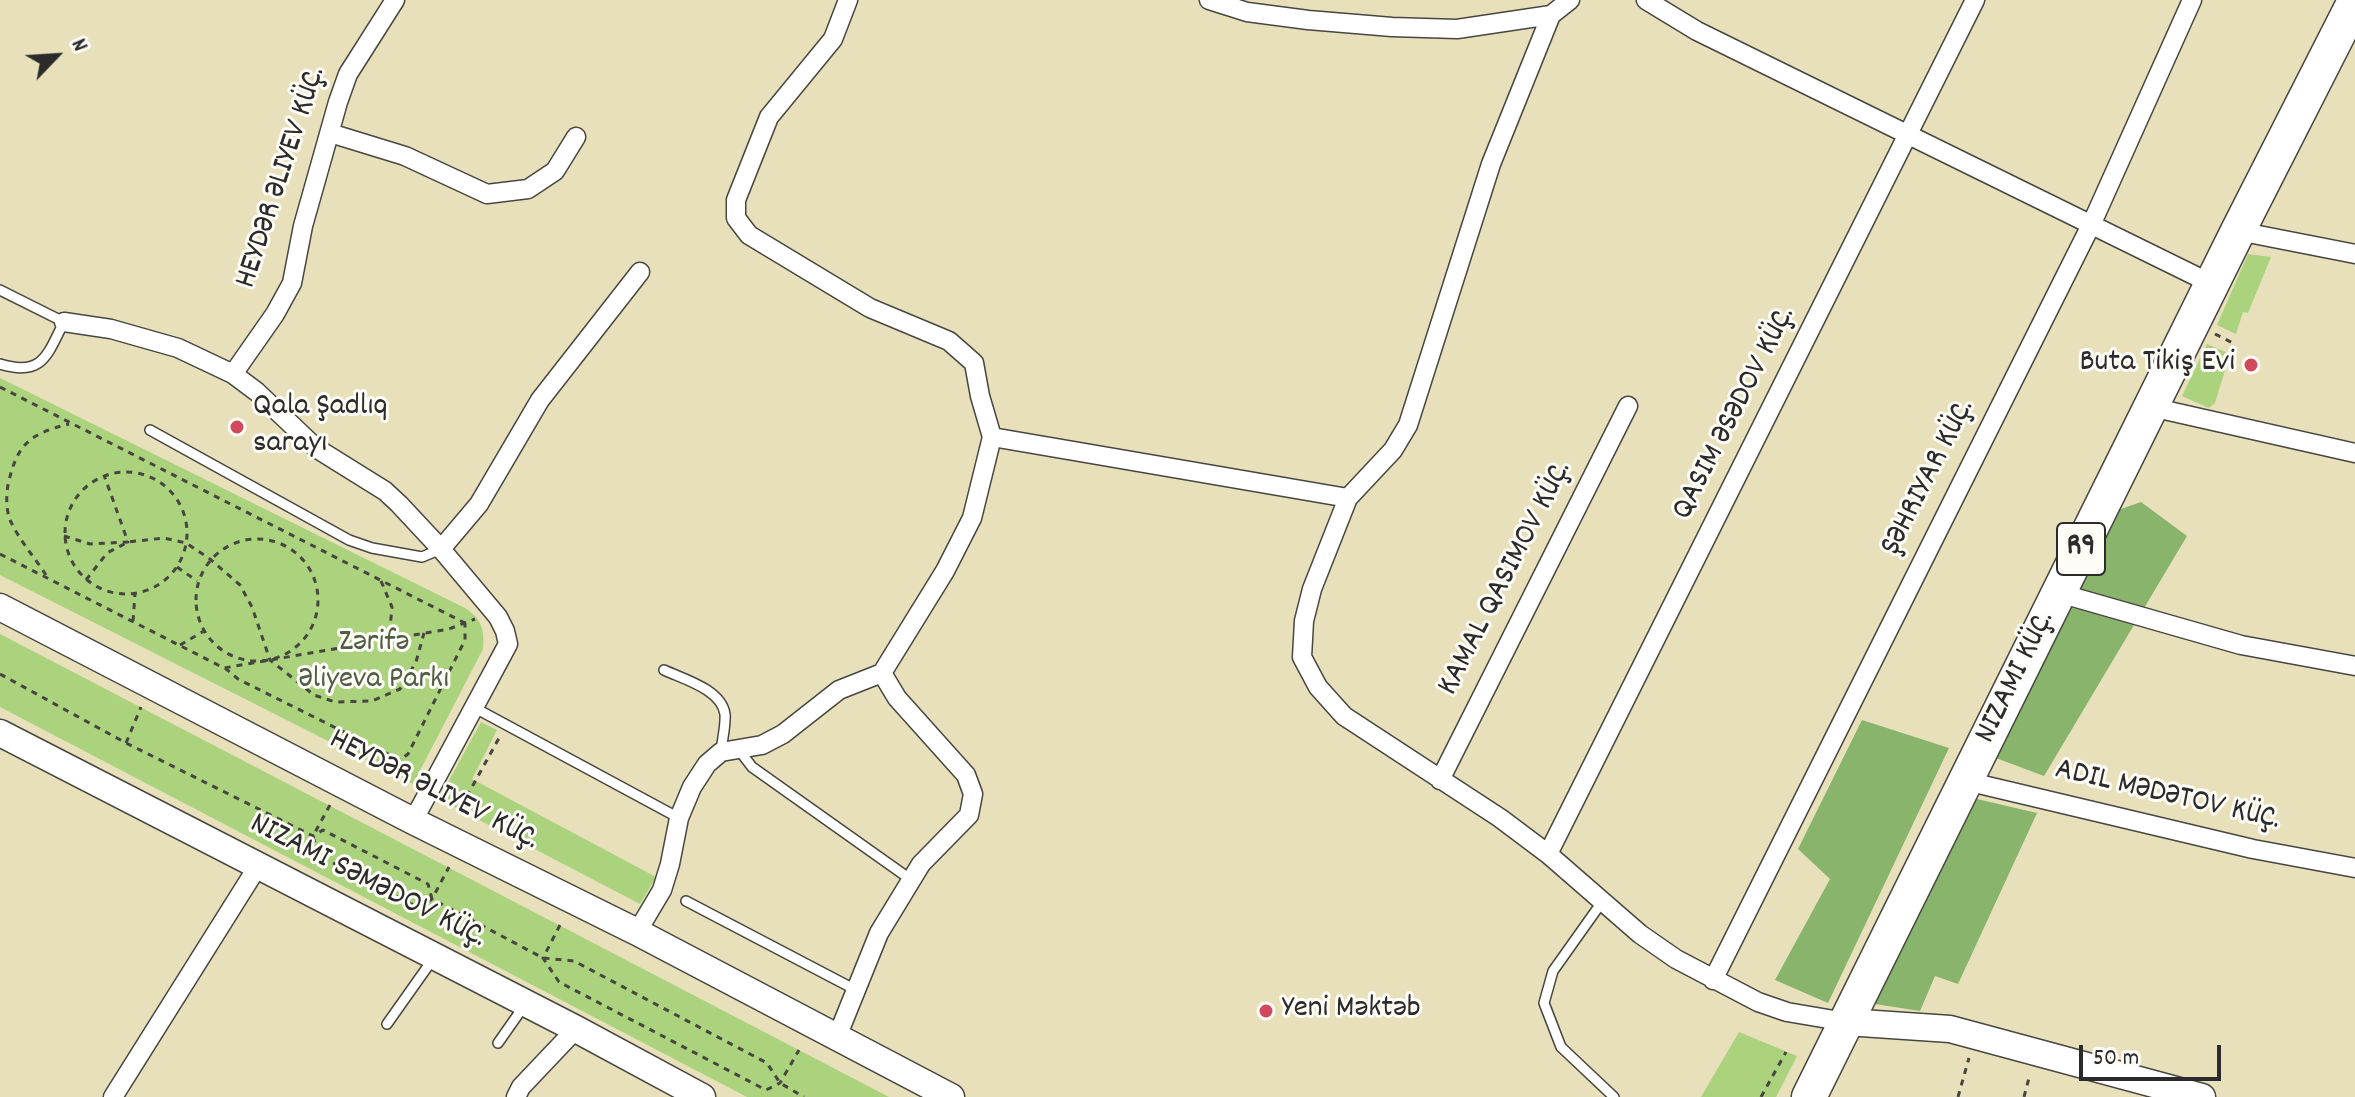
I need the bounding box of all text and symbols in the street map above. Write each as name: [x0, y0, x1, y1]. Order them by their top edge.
north arrow: [16, 16, 96, 96]
text: N: [62, 34, 95, 57]
street label: HEYDƏR ƏLIYEV KÜÇ.: [229, 62, 337, 294]
street label: QASIM ƏSƏDOV KÜÇ.: [1666, 301, 1806, 527]
place label: Buta Tikiş Evi: [2079, 346, 2235, 384]
marker: Buta Tikiş Evi: [2242, 356, 2260, 374]
place label: Qala Şadlıq sarayı: [253, 390, 388, 465]
street label: ŞƏHRIYAR KÜÇ.: [1874, 393, 1986, 563]
marker: Qala Şadlıq sarayı: [228, 418, 246, 436]
street label: KAMAL QASIMOV KÜÇ.: [1431, 455, 1583, 703]
road number: R9: [2057, 523, 2105, 575]
street label: NIZAMI KÜÇ.: [1968, 605, 2066, 751]
park label: Zərifə Əliyeva Parkı: [299, 626, 449, 701]
street label: HEYDƏR ƏLIYEV KÜÇ.: [322, 723, 544, 861]
street label: ADIL MƏDƏTOV KÜÇ.: [2051, 752, 2283, 842]
street label: NIZAMI SƏMƏDOV KÜÇ.: [242, 807, 492, 959]
place label: Yeni Məktəb: [1282, 992, 1421, 1030]
marker: Yeni Məktəb: [1257, 1002, 1275, 1020]
scale bar: [2083, 1029, 2225, 1079]
text: 50 m: [2093, 1042, 2139, 1076]

